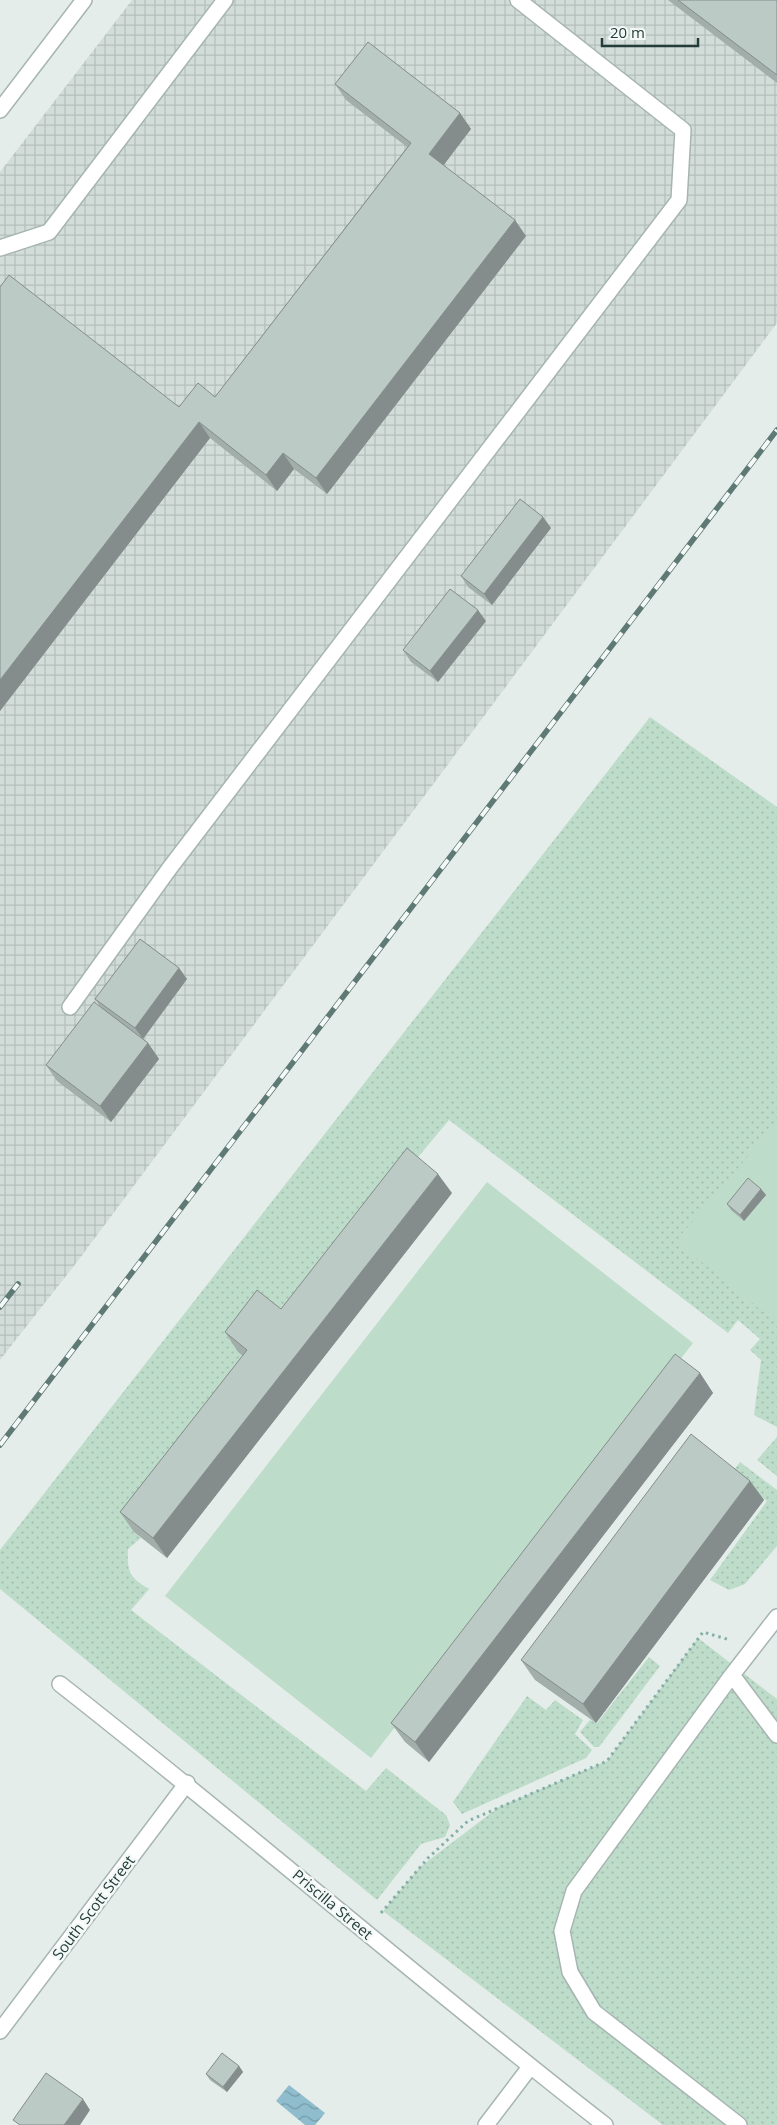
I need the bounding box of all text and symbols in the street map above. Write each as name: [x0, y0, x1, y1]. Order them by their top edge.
scale bar: [602, 15, 698, 47]
text: 20 m: [610, 22, 645, 42]
street label: South Scott Street: [47, 1851, 139, 1963]
street label: Priscilla Street: [289, 1865, 377, 1943]

